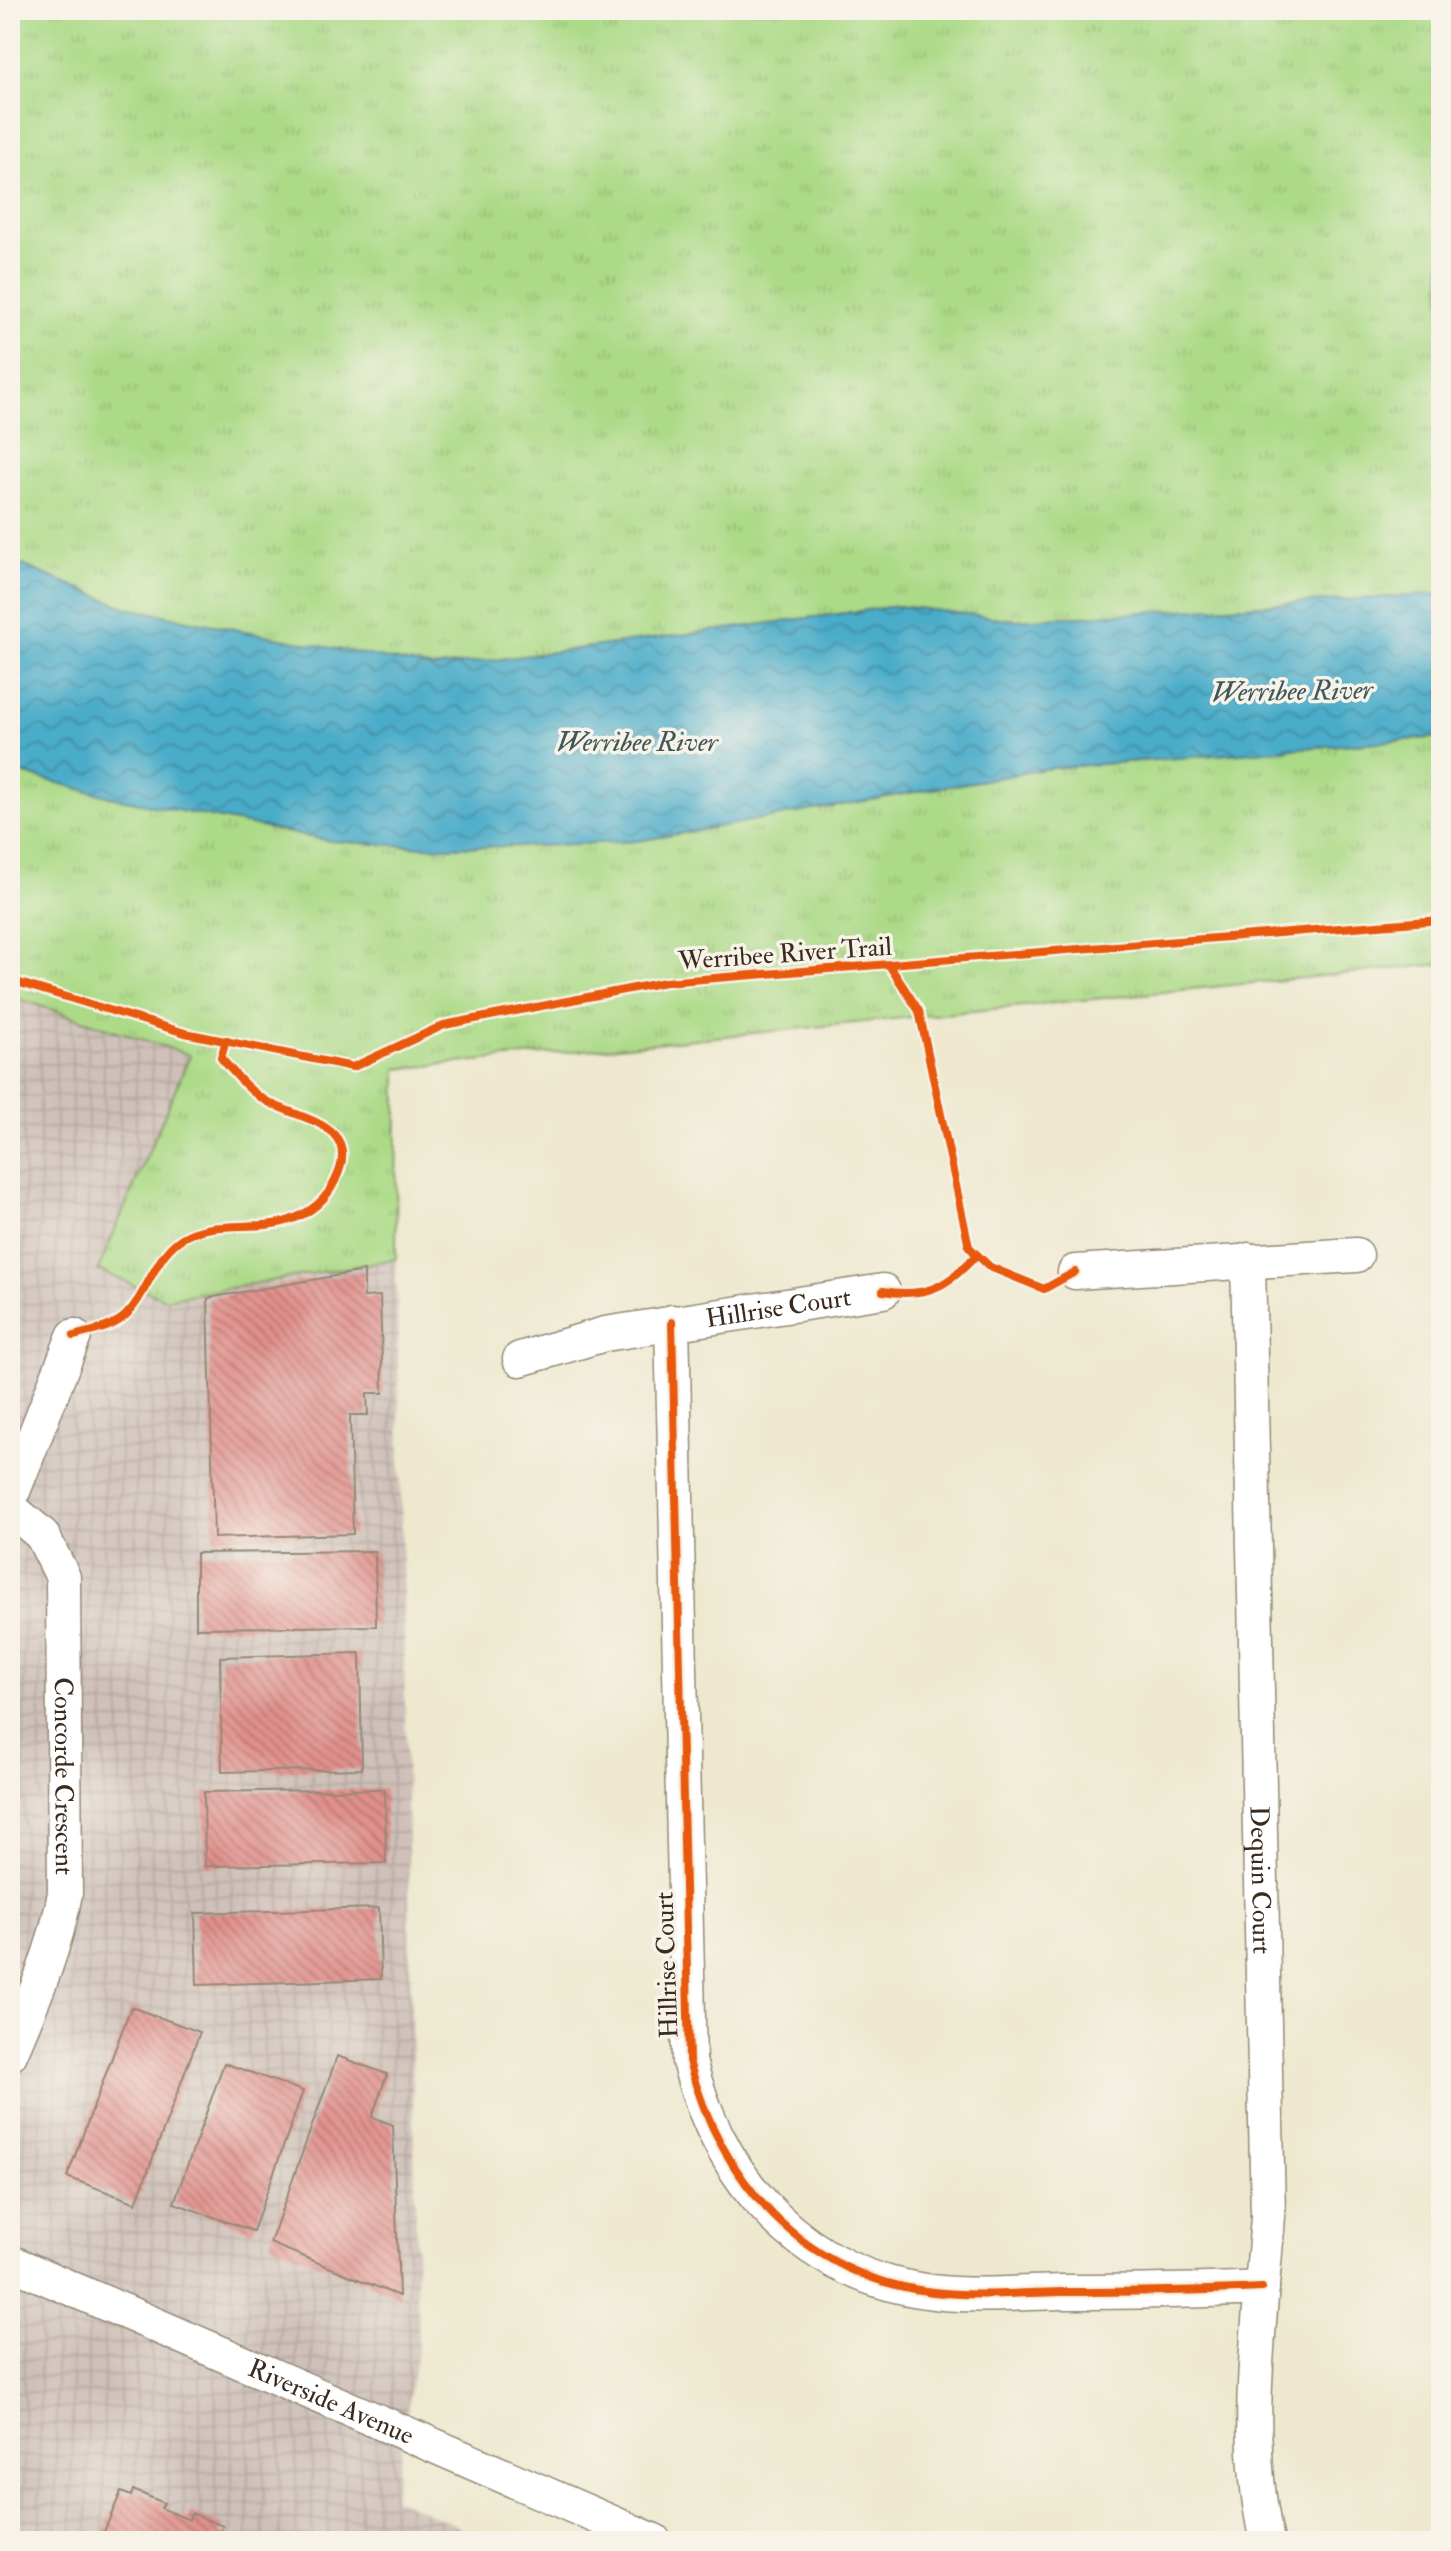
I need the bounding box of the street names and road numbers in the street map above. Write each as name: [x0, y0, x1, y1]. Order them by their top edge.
street label: Werribee River Trail: [676, 931, 893, 977]
street label: Hillrise Court: [704, 1281, 853, 1335]
street label: Concorde Crescent: [47, 1677, 80, 1875]
street label: Dequin Court: [1242, 1806, 1278, 1954]
street label: Hillrise Court: [648, 1891, 686, 2039]
street label: Riverside Avenue: [243, 2352, 419, 2452]

